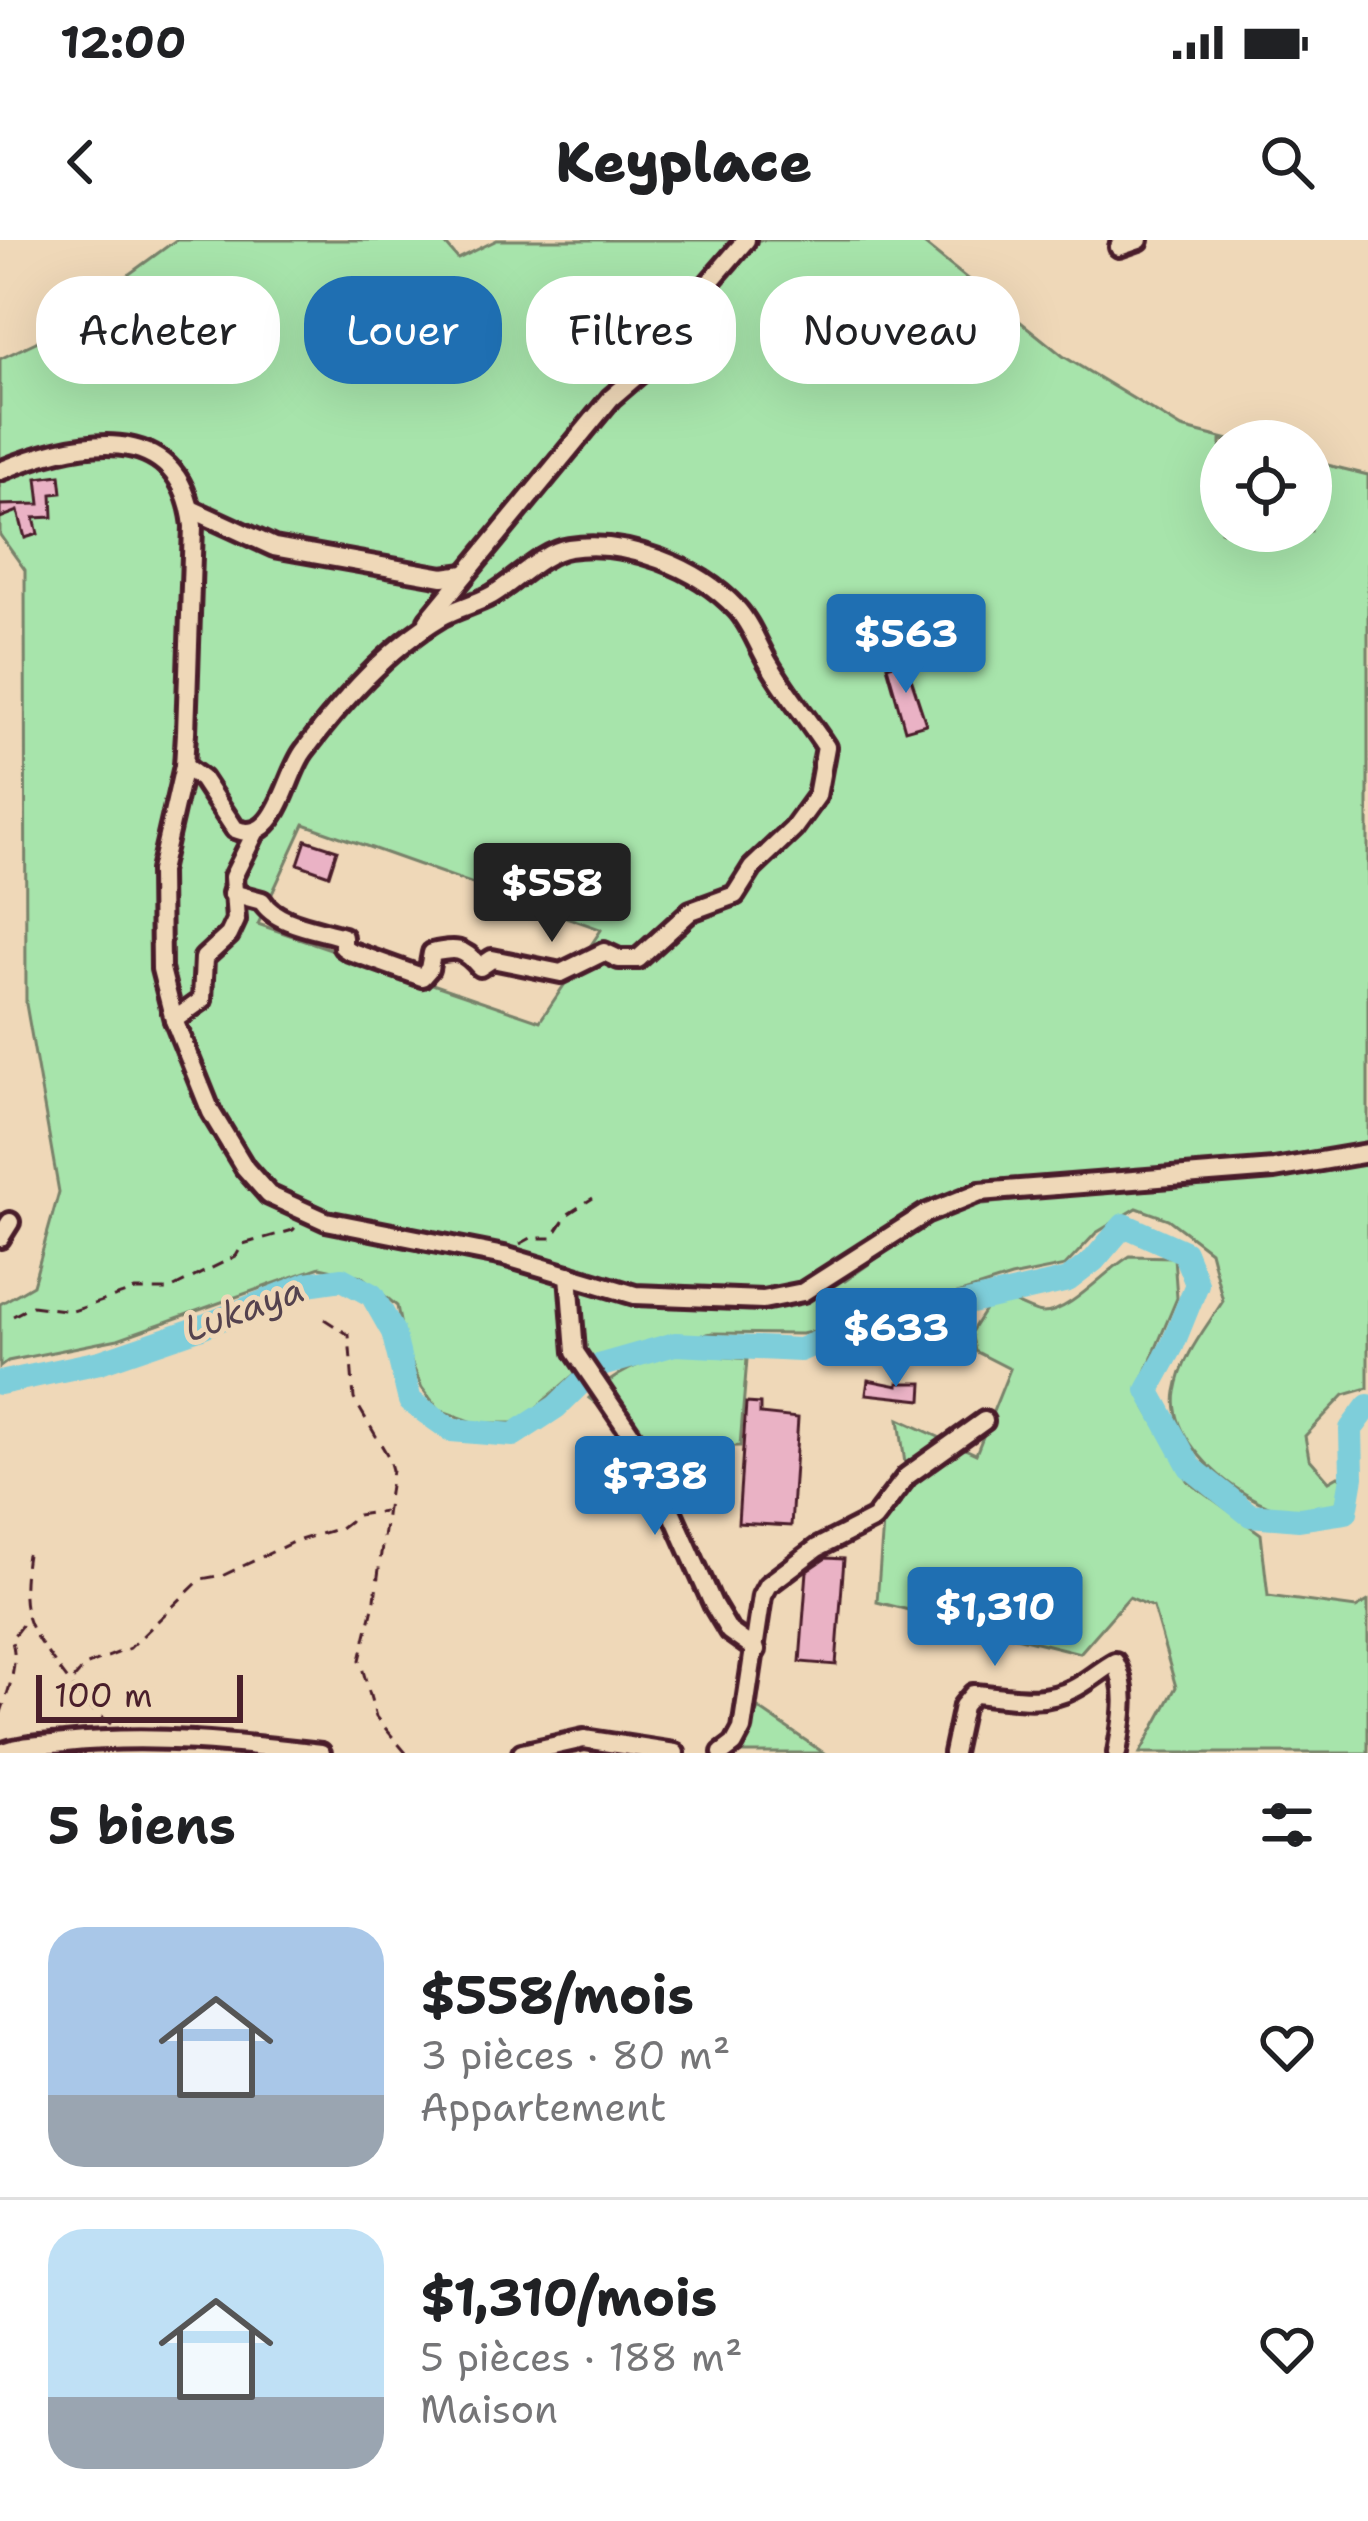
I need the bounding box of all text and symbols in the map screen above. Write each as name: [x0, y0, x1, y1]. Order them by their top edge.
text: 12:00: [60, 12, 187, 72]
text: Keyplace: [556, 126, 812, 198]
icon: back: [48, 129, 114, 195]
icon: search: [1254, 129, 1320, 195]
chip: Acheter: [36, 276, 280, 384]
chip: Louer: [304, 276, 502, 384]
chip: Filtres: [526, 276, 736, 384]
chip: Nouveau: [760, 276, 1020, 384]
map controls: [1200, 420, 1332, 552]
button: locate: [1200, 420, 1332, 552]
pin: $563: [835, 594, 977, 696]
text: $563: [854, 607, 958, 659]
pin: $558: [481, 843, 623, 945]
text: $558: [501, 856, 603, 908]
water label: Lukaya: [177, 1265, 311, 1353]
pin: $633: [825, 1288, 967, 1390]
text: $633: [843, 1301, 949, 1353]
pin: $738: [584, 1436, 726, 1538]
text: $738: [602, 1449, 708, 1501]
pin: $1,310: [897, 1567, 1093, 1669]
text: $1,310: [935, 1580, 1056, 1632]
scale bar: [36, 1669, 243, 1722]
text: 100 m: [54, 1673, 153, 1718]
text: 5 biens: [48, 1791, 236, 1859]
icon: filters: [1254, 1792, 1320, 1858]
text: $558/mois: [420, 1961, 694, 2029]
icon: home: [144, 1975, 288, 2119]
icon: heart: [1254, 2014, 1320, 2080]
text: 3 pièces · 80 m²: [420, 2029, 730, 2081]
text: Appartement: [420, 2081, 667, 2133]
text: $1,310/mois: [420, 2263, 717, 2331]
icon: home: [144, 2277, 288, 2421]
icon: heart: [1254, 2316, 1320, 2382]
text: 5 pièces · 188 m²: [420, 2331, 743, 2383]
text: Maison: [420, 2383, 558, 2435]

